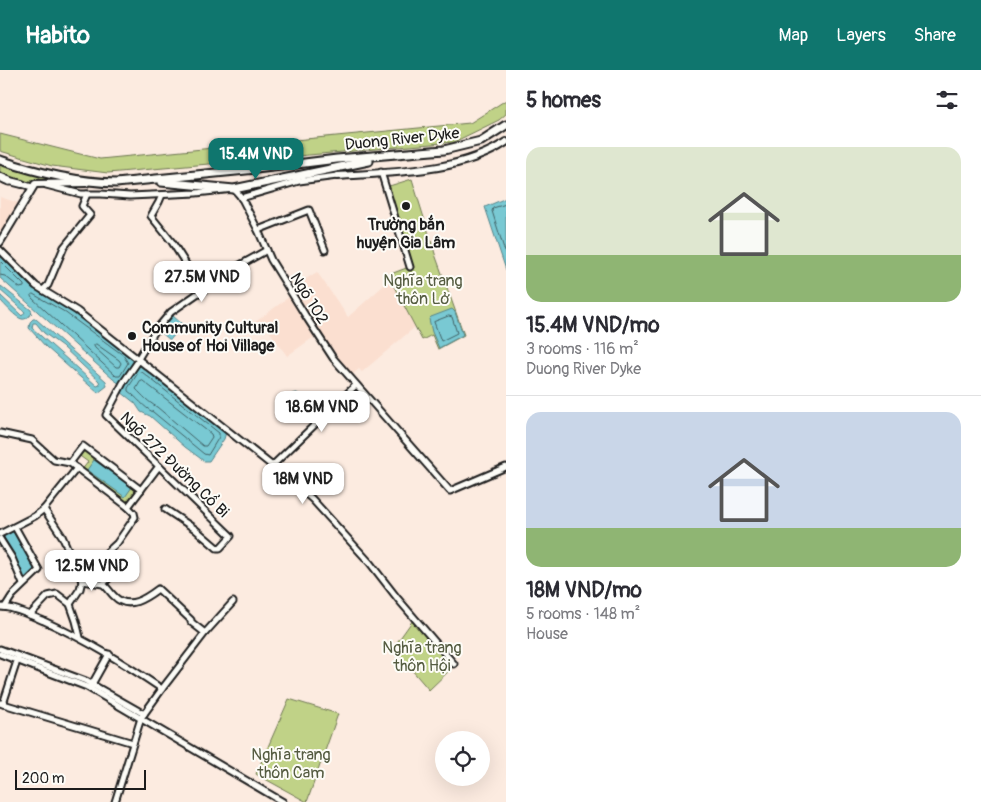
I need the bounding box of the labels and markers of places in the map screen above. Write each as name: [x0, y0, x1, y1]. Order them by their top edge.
pin: 15.4M VND: [199, 138, 313, 180]
marker: Trường bắn huyện Gia Lâm: [400, 200, 412, 212]
place label: Trường bắn huyện Gia Lâm: [357, 214, 455, 253]
pin: 27.5M VND: [145, 260, 259, 303]
place label: Community Cultural House of Hoi Village: [142, 318, 278, 356]
marker: Community Cultural House of Hoi Village: [126, 330, 138, 342]
pin: 18.6M VND: [265, 390, 379, 433]
pin: 18M VND: [257, 462, 349, 505]
pin: 12.5M VND: [35, 550, 149, 592]

